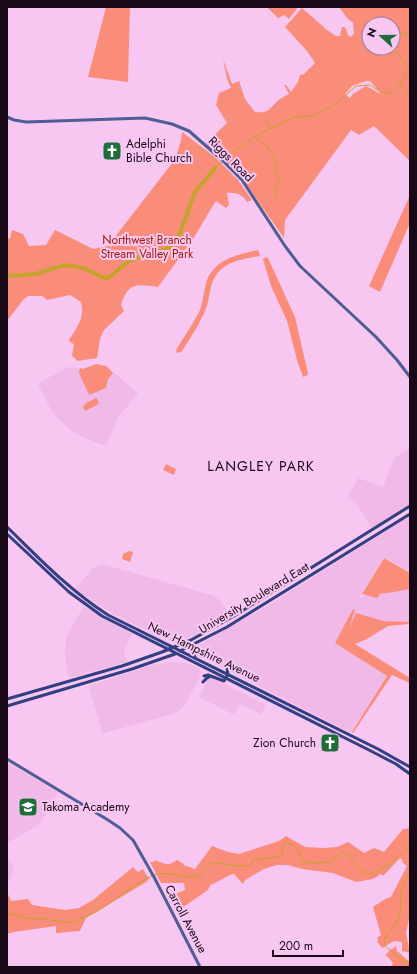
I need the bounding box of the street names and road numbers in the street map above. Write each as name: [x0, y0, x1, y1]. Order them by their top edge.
street label: Riggs Road: [204, 132, 258, 186]
street label: University Boulevard East: [195, 558, 313, 638]
street label: New Hampshire Avenue: [145, 617, 263, 687]
street label: Carroll Avenue: [160, 882, 212, 956]

